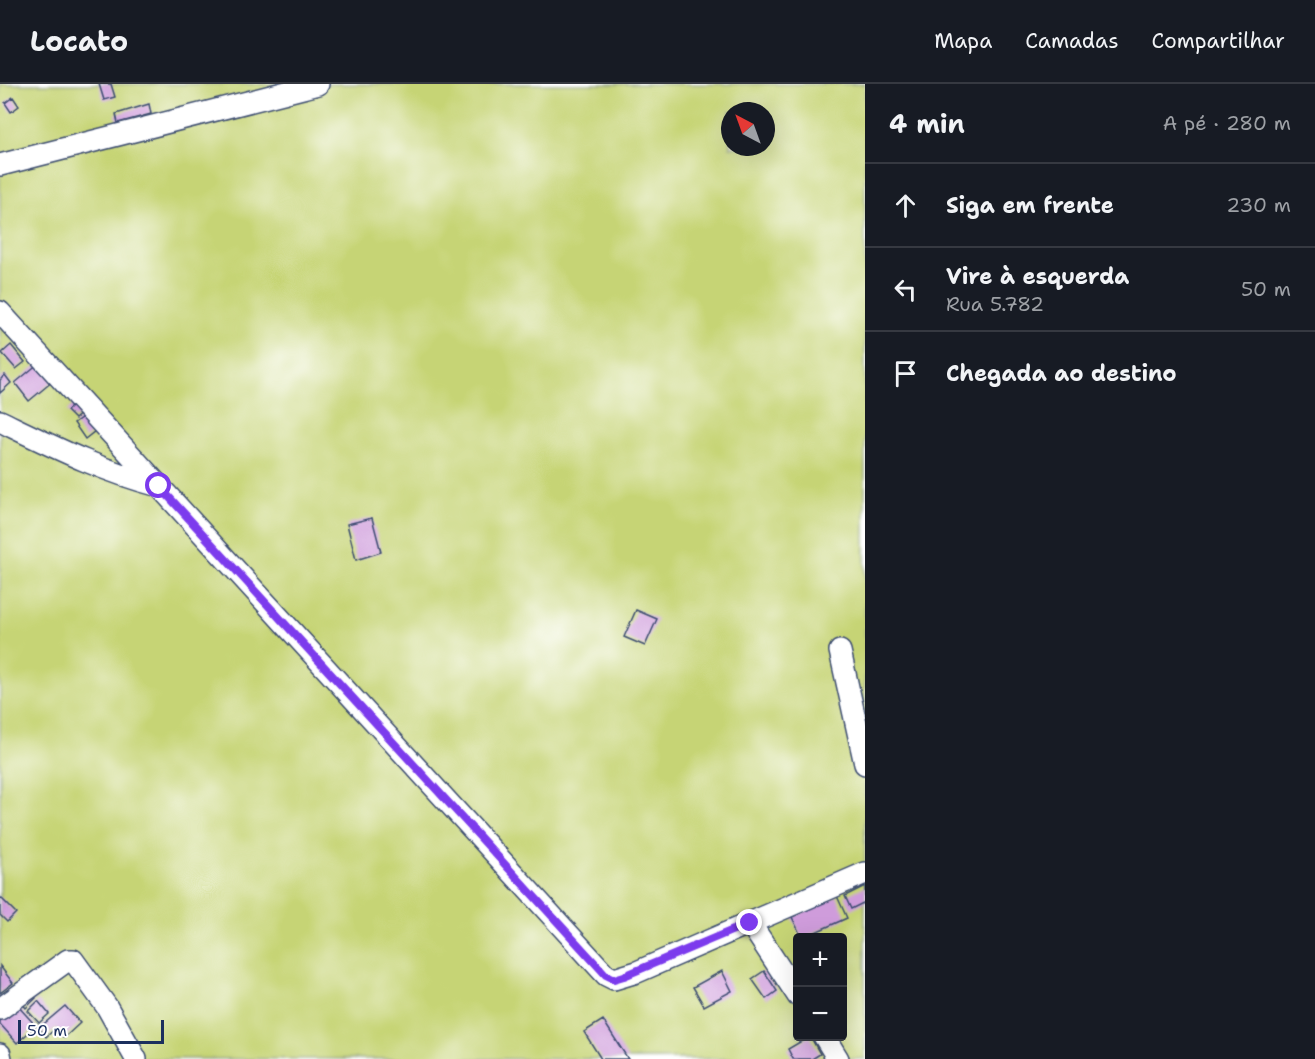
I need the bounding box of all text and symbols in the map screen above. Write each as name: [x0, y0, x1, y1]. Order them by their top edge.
text: Locato: [30, 22, 128, 60]
text: Mapa: [934, 27, 992, 55]
text: Camadas: [1025, 27, 1119, 55]
text: Compartilhar: [1152, 27, 1285, 55]
north arrow: [721, 102, 775, 156]
text: 4 min: [889, 106, 965, 141]
text: A pé · 280 m: [1163, 110, 1291, 136]
icon: ahead: [889, 189, 922, 222]
text: Siga em frente: [946, 191, 1114, 220]
text: 230 m: [1226, 192, 1291, 218]
text: Vire à esquerda: [946, 262, 1129, 291]
icon: left: [889, 273, 922, 306]
text: 50 m: [1241, 276, 1291, 302]
text: Rua 5.782: [946, 291, 1044, 317]
icon: arrive: [889, 357, 922, 390]
text: Chegada ao destino: [946, 359, 1177, 388]
route start: [145, 472, 171, 498]
route end: [736, 909, 762, 935]
map controls: [793, 933, 847, 1041]
button: +: [793, 933, 847, 987]
button: −: [793, 987, 847, 1041]
scale bar: [18, 1017, 164, 1044]
text: 50 m: [27, 1020, 67, 1041]

